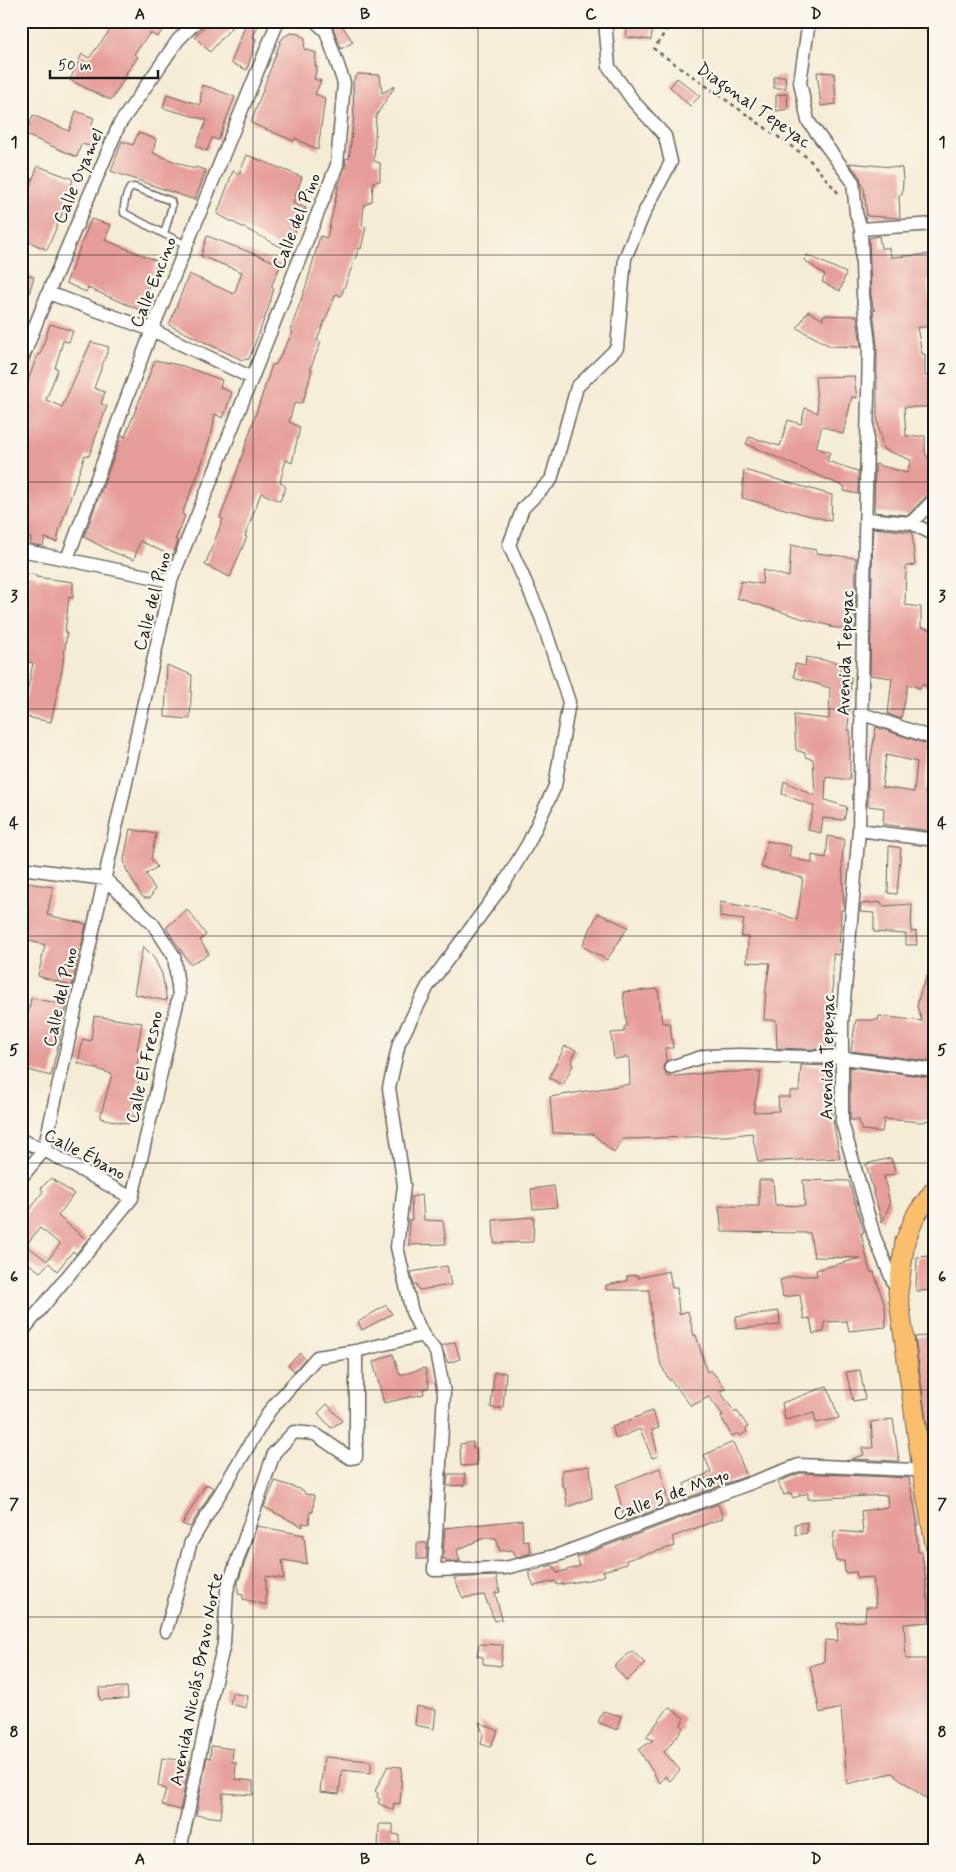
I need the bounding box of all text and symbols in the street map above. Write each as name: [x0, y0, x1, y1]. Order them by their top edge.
text: A: [135, 4, 145, 25]
text: B: [360, 4, 370, 25]
text: C: [585, 4, 597, 25]
text: D: [810, 4, 822, 25]
scale bar: [50, 48, 158, 80]
text: 50 m: [58, 56, 92, 76]
street label: Diagonal Tepeyac: [690, 57, 816, 156]
street label: Calle Oyamel: [48, 125, 110, 228]
text: 1: [10, 132, 18, 153]
text: 1: [938, 132, 946, 153]
street label: Calle del Pino: [267, 170, 327, 273]
street label: Calle Encino: [125, 233, 183, 331]
text: 2: [10, 359, 18, 380]
text: 2: [938, 359, 946, 380]
street label: Calle del Pino: [128, 549, 178, 654]
text: 3: [10, 586, 18, 607]
text: 3: [938, 586, 946, 607]
street label: Avenida Tepeyac: [832, 590, 860, 716]
text: 4: [9, 813, 19, 834]
text: 4: [937, 813, 947, 834]
street label: Calle del Pino: [38, 945, 84, 1050]
street label: Avenida Tepeyac: [815, 994, 841, 1120]
street label: Calle El Fresno: [120, 1009, 170, 1126]
text: 5: [9, 1040, 19, 1061]
text: 5: [937, 1040, 947, 1061]
street label: Calle Ébano: [39, 1123, 130, 1186]
text: 6: [10, 1267, 18, 1288]
text: 6: [938, 1267, 946, 1288]
street label: Calle 5 de Mayo: [610, 1463, 733, 1527]
text: 7: [9, 1494, 19, 1515]
text: 7: [937, 1494, 947, 1515]
street label: Avenida Nicolás Bravo Norte: [164, 1570, 229, 1788]
text: 8: [9, 1722, 19, 1743]
text: 8: [937, 1722, 947, 1743]
text: A: [135, 1849, 145, 1870]
text: B: [360, 1849, 370, 1870]
text: C: [585, 1849, 597, 1870]
text: D: [810, 1849, 822, 1870]

